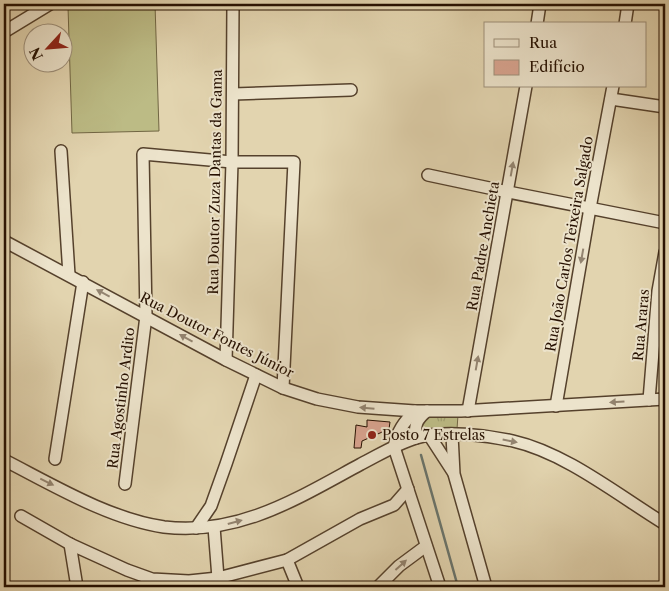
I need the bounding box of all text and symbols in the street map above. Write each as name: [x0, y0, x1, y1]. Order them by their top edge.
north arrow: [22, 22, 72, 72]
legend: [484, 22, 646, 88]
text: Rua: [529, 33, 557, 52]
text: N: [26, 44, 47, 63]
text: Edifício: [529, 57, 585, 76]
street label: Rua Doutor Zuza Dantas da Gama: [204, 68, 226, 295]
street label: Rua João Carlos Teixeira Salgado: [541, 135, 597, 353]
one-way arrow: [508, 160, 516, 176]
street label: Rua Padre Anchieta: [463, 179, 503, 312]
one-way arrow: [577, 249, 585, 265]
street label: Rua Doutor Fontes Júnior: [137, 288, 297, 382]
street label: Rua Araras: [629, 288, 653, 362]
one-way arrow: [96, 289, 110, 297]
street label: Rua Agostinho Ardito: [103, 326, 139, 470]
one-way arrow: [179, 334, 194, 342]
one-way arrow: [473, 355, 481, 371]
one-way arrow: [608, 399, 624, 407]
one-way arrow: [358, 403, 374, 411]
place label: Posto 7 Estrelas: [382, 426, 485, 444]
marker: Posto 7 Estrelas: [366, 429, 378, 441]
one-way arrow: [503, 437, 518, 445]
one-way arrow: [40, 478, 55, 486]
one-way arrow: [228, 518, 243, 526]
one-way arrow: [394, 559, 406, 571]

